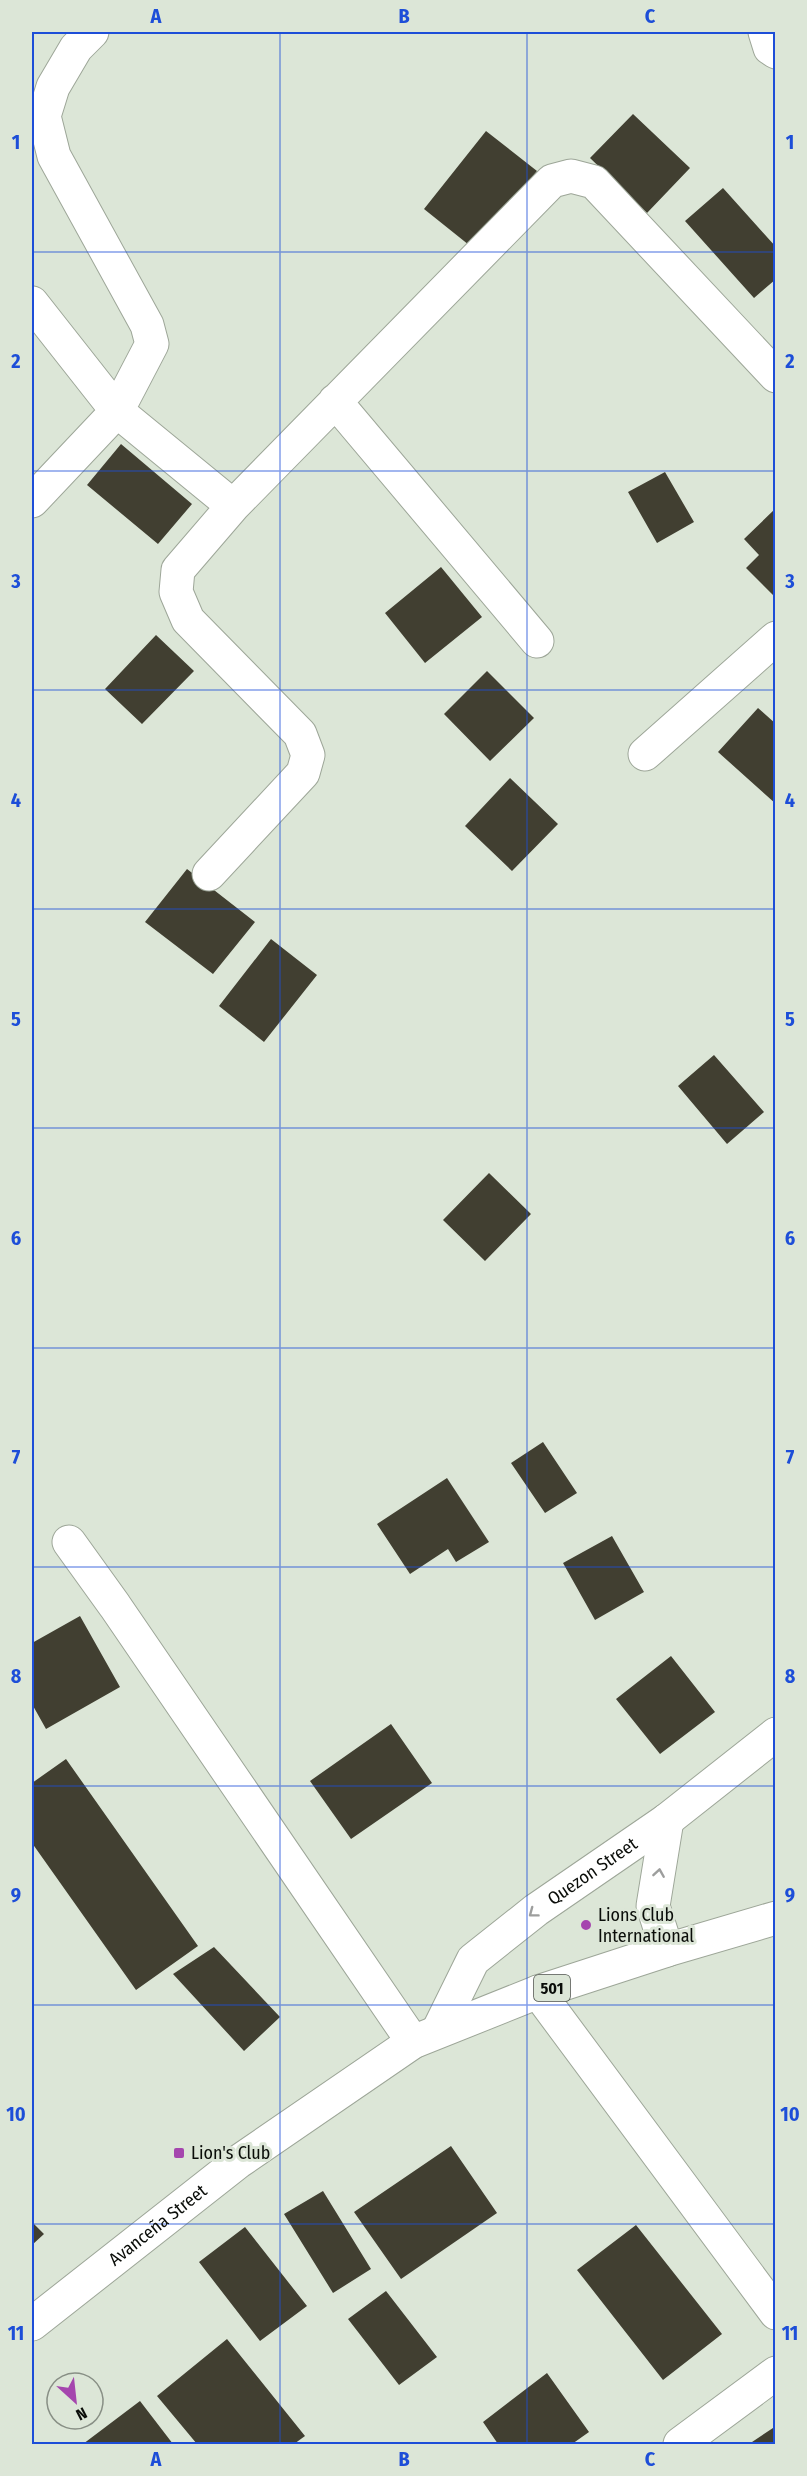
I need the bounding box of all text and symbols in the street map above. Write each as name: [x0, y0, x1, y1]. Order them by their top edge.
text: A: [150, 4, 163, 28]
text: B: [398, 4, 410, 28]
text: C: [645, 4, 656, 28]
text: 1: [12, 130, 20, 154]
text: 1: [786, 130, 794, 154]
text: 2: [10, 349, 21, 373]
text: 2: [784, 349, 795, 373]
text: 3: [10, 569, 21, 593]
text: 3: [784, 569, 795, 593]
text: 4: [11, 788, 21, 812]
text: 4: [785, 788, 795, 812]
text: 5: [11, 1007, 21, 1031]
text: 5: [785, 1007, 795, 1031]
text: 6: [11, 1226, 21, 1250]
text: 6: [785, 1226, 795, 1250]
text: 7: [12, 1445, 21, 1469]
text: 7: [786, 1445, 795, 1469]
text: 8: [11, 1664, 22, 1688]
text: 8: [785, 1664, 796, 1688]
street label: Quezon Street: [543, 1833, 642, 1910]
one-way arrow: [652, 1868, 664, 1877]
text: 9: [11, 1883, 21, 1907]
text: 9: [785, 1883, 795, 1907]
place label: Lions Club International: [598, 1904, 694, 1947]
one-way arrow: [528, 1906, 539, 1917]
marker: Lions Club International: [579, 1918, 593, 1932]
road number: 501: [534, 1975, 570, 2001]
text: 10: [6, 2102, 26, 2126]
text: 10: [780, 2102, 800, 2126]
place label: Lion's Club: [191, 2142, 270, 2164]
marker: Lion's Club: [172, 2146, 186, 2160]
street label: Avanceña Street: [104, 2180, 211, 2270]
text: 11: [8, 2321, 24, 2345]
text: 11: [782, 2321, 798, 2345]
north arrow: [45, 2371, 105, 2431]
text: N: [73, 2403, 90, 2425]
text: A: [150, 2447, 163, 2471]
text: B: [398, 2447, 410, 2471]
text: C: [645, 2447, 656, 2471]

